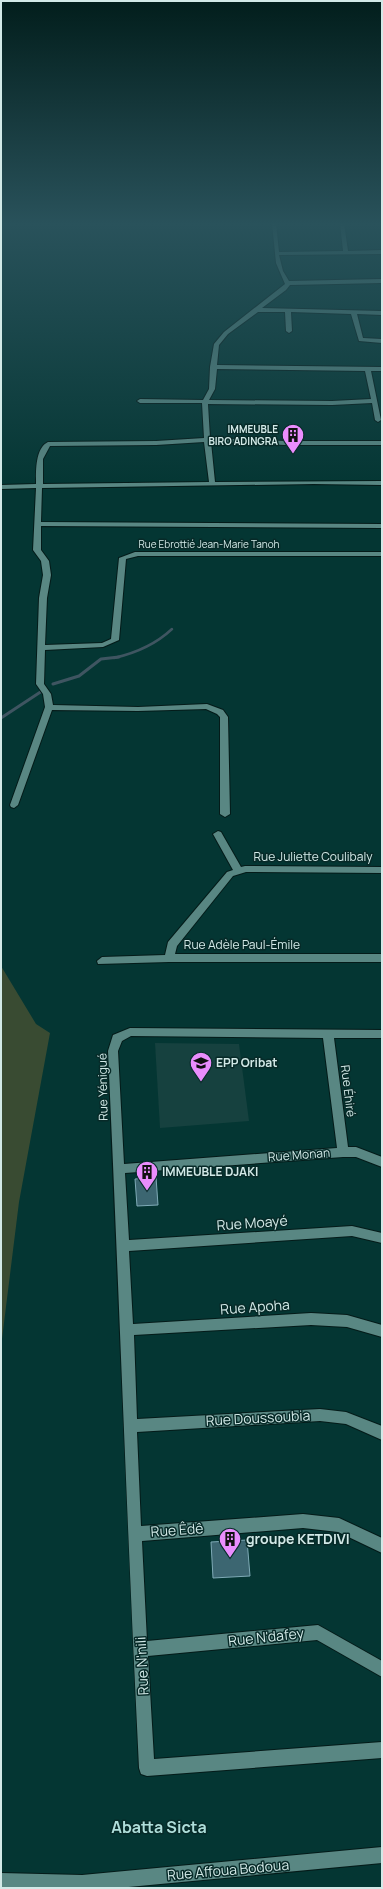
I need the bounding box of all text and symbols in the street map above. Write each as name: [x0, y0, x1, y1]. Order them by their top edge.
place label: IMMEUBLE BIRO ADINGRA: [208, 422, 278, 448]
building icon: IMMEUBLE BIRO ADINGRA: [280, 422, 306, 455]
street label: Rue Ebrottié Jean-Marie Tanoh: [138, 537, 280, 551]
street label: Rue Juliette Coulibaly: [253, 848, 373, 865]
street label: Rue Adèle Paul-Émile: [184, 936, 300, 953]
school or university icon: EPP Oribat: [188, 1050, 214, 1083]
street label: Rue Yénigué: [93, 1053, 112, 1121]
place label: EPP Oribat: [216, 1054, 277, 1071]
street label: Rue Éhiré: [337, 1064, 360, 1118]
street label: Rue Monan: [267, 1144, 331, 1165]
building icon: IMMEUBLE DJAKI: [134, 1159, 160, 1192]
place label: IMMEUBLE DJAKI: [162, 1163, 258, 1180]
street label: Rue Moayé: [216, 1211, 288, 1234]
street label: Rue Apoha: [220, 1295, 290, 1318]
street label: Rue Doussoubia: [205, 1405, 311, 1430]
street label: Rue Êdê: [150, 1518, 204, 1541]
building icon: groupe KETDIVI: [217, 1526, 243, 1559]
place label: groupe KETDIVI: [246, 1529, 350, 1548]
street label: Rue N'dafey: [227, 1623, 305, 1650]
street label: Rue N'nili: [130, 1636, 153, 1696]
district label: Abatta Sicta: [111, 1816, 207, 1838]
street label: Rue Affoua Bodoua: [166, 1855, 290, 1884]

